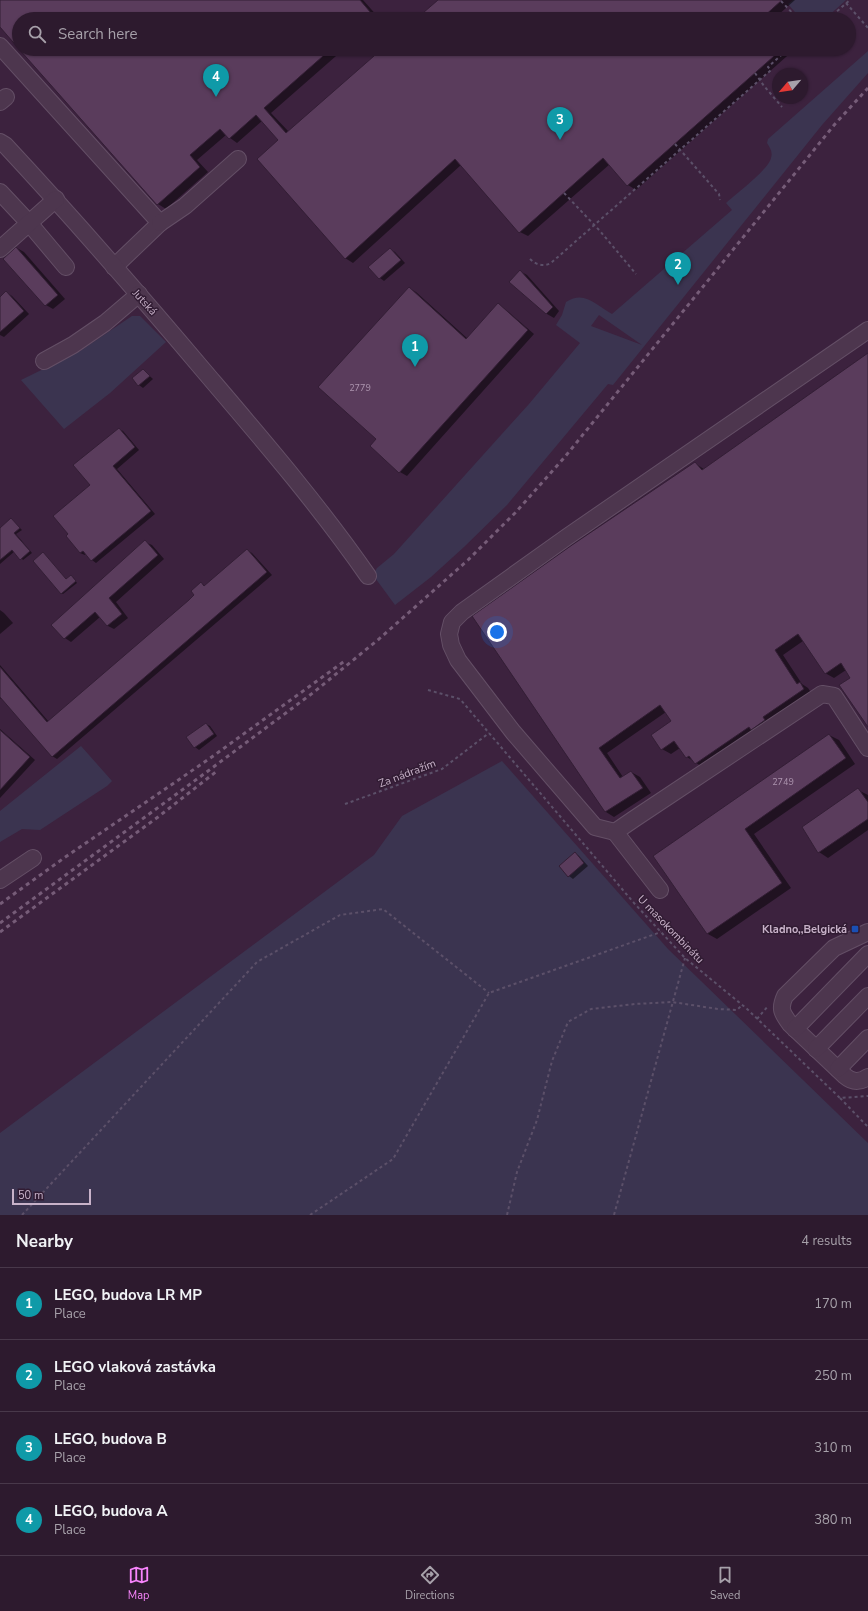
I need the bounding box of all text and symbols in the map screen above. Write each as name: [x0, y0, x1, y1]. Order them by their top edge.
search box: [12, 12, 856, 56]
icon: search: [26, 23, 48, 45]
text: Search here: [58, 24, 138, 44]
pin: 4: [203, 64, 229, 97]
north arrow: [772, 68, 808, 104]
pin: 3: [547, 107, 573, 140]
pin: 2: [665, 252, 691, 285]
street label: Jutská: [128, 285, 160, 319]
pin: 1: [402, 334, 428, 367]
house number: 2779: [349, 382, 371, 394]
your location: [487, 622, 507, 642]
street label: Za nádražím: [376, 756, 438, 791]
house number: 2749: [772, 776, 794, 788]
street label: U masokombinátu: [634, 892, 707, 967]
place label: Kladno,,Belgická: [762, 922, 847, 937]
marker: Kladno,,Belgická: [850, 924, 860, 934]
scale bar: [12, 1187, 91, 1206]
text: 50 m: [18, 1188, 43, 1203]
text: Nearby: [16, 1230, 73, 1253]
text: 4 results: [801, 1232, 852, 1250]
text: LEGO, budova LR MP: [54, 1285, 202, 1305]
text: 1: [25, 1295, 33, 1313]
text: 170 m: [814, 1295, 852, 1313]
text: Place: [54, 1305, 86, 1323]
text: LEGO vlaková zastávka: [54, 1357, 216, 1377]
text: 2: [25, 1367, 33, 1385]
text: 250 m: [814, 1367, 852, 1385]
text: Place: [54, 1377, 86, 1395]
text: LEGO, budova B: [54, 1429, 167, 1449]
text: 3: [25, 1439, 33, 1457]
text: 310 m: [814, 1439, 852, 1457]
text: Place: [54, 1449, 86, 1467]
text: LEGO, budova A: [54, 1501, 168, 1521]
text: 4: [25, 1511, 33, 1529]
text: 380 m: [814, 1511, 852, 1529]
text: Place: [54, 1521, 86, 1539]
tab: Map: [128, 1564, 150, 1603]
tab: Directions: [405, 1564, 455, 1603]
tab: Saved: [710, 1564, 740, 1603]

